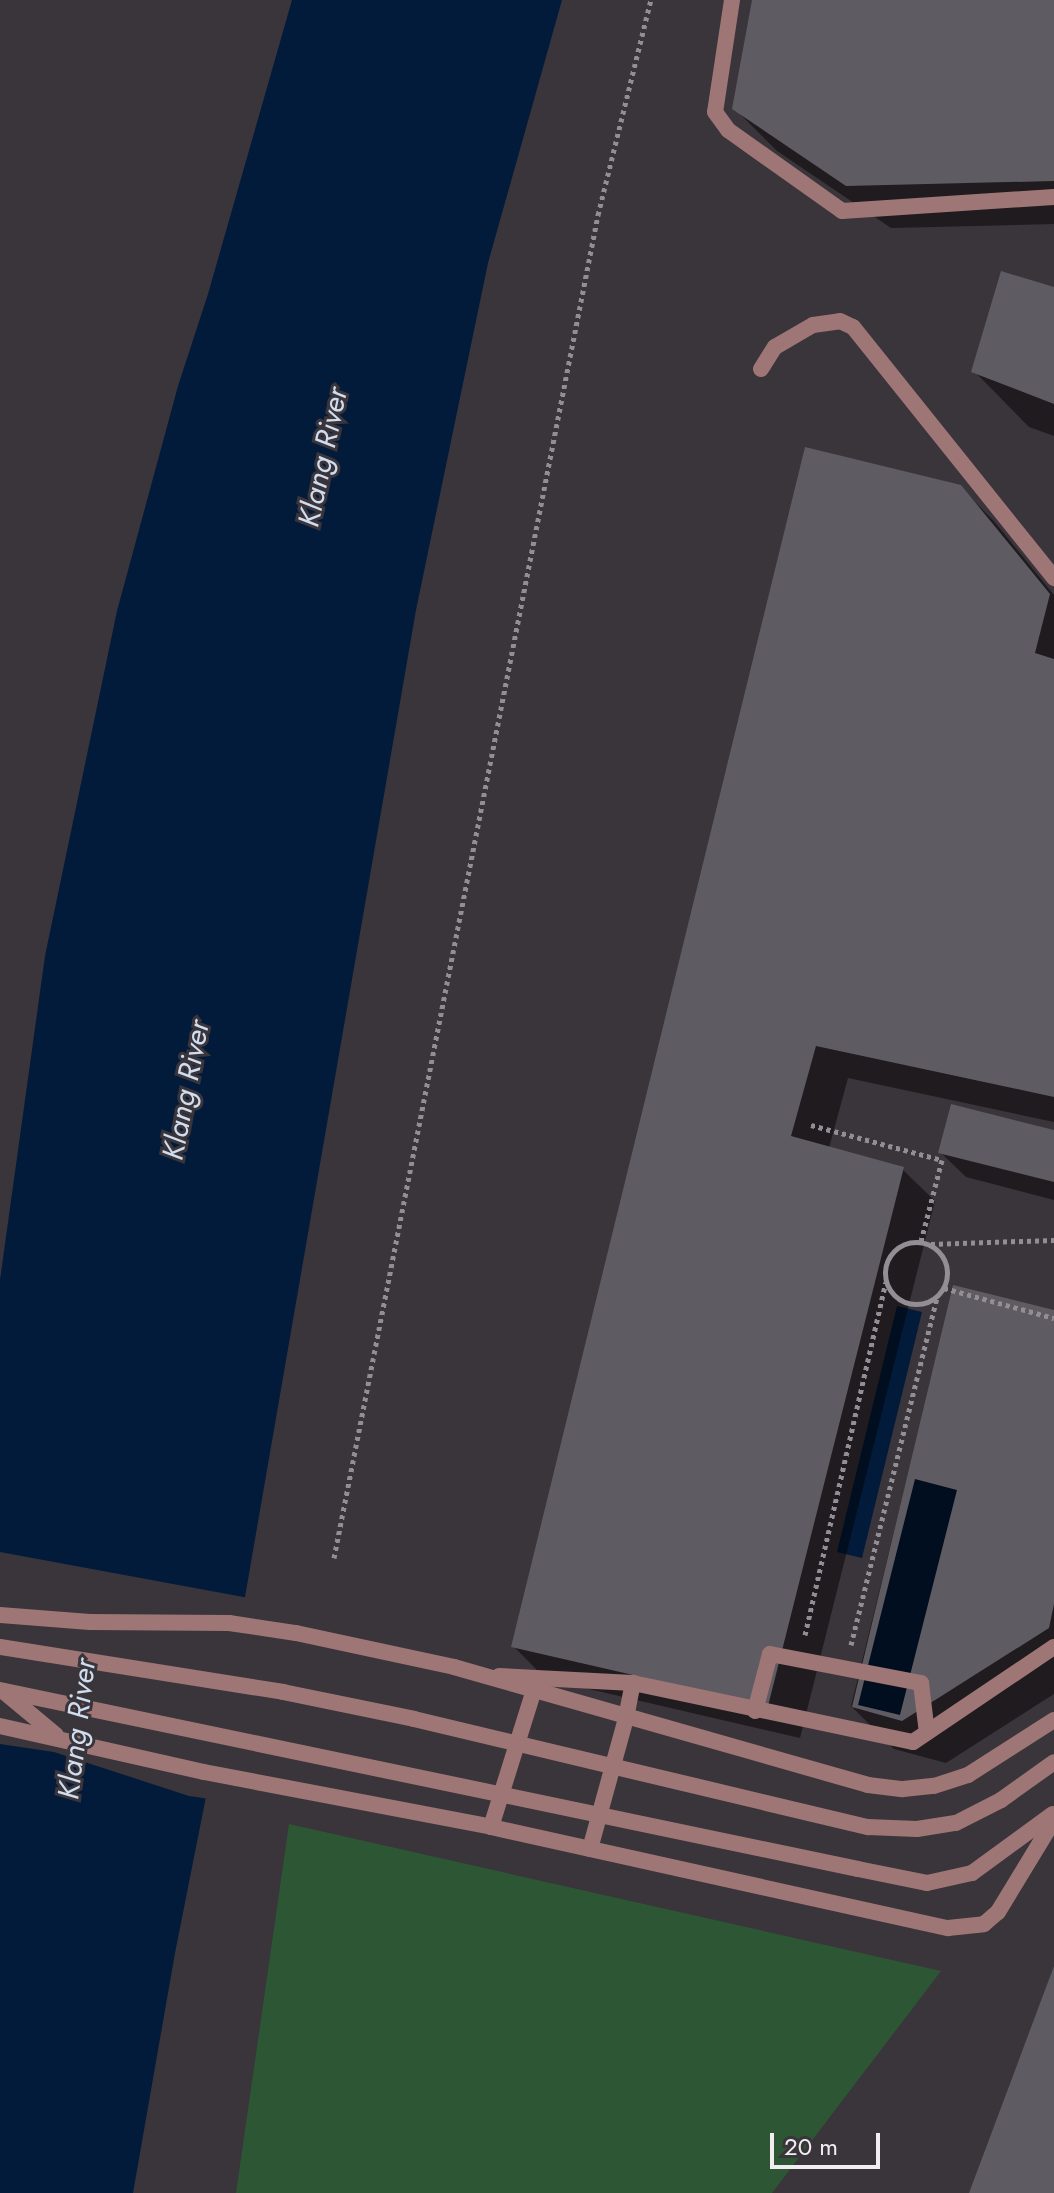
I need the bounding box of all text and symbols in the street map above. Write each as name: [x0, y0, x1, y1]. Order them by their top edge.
water label: Klang River: [291, 384, 355, 530]
water label: Klang River: [155, 1017, 217, 1163]
water label: Klang River: [50, 1656, 104, 1802]
scale bar: [774, 2117, 884, 2167]
text: 20 m: [784, 2129, 838, 2164]

